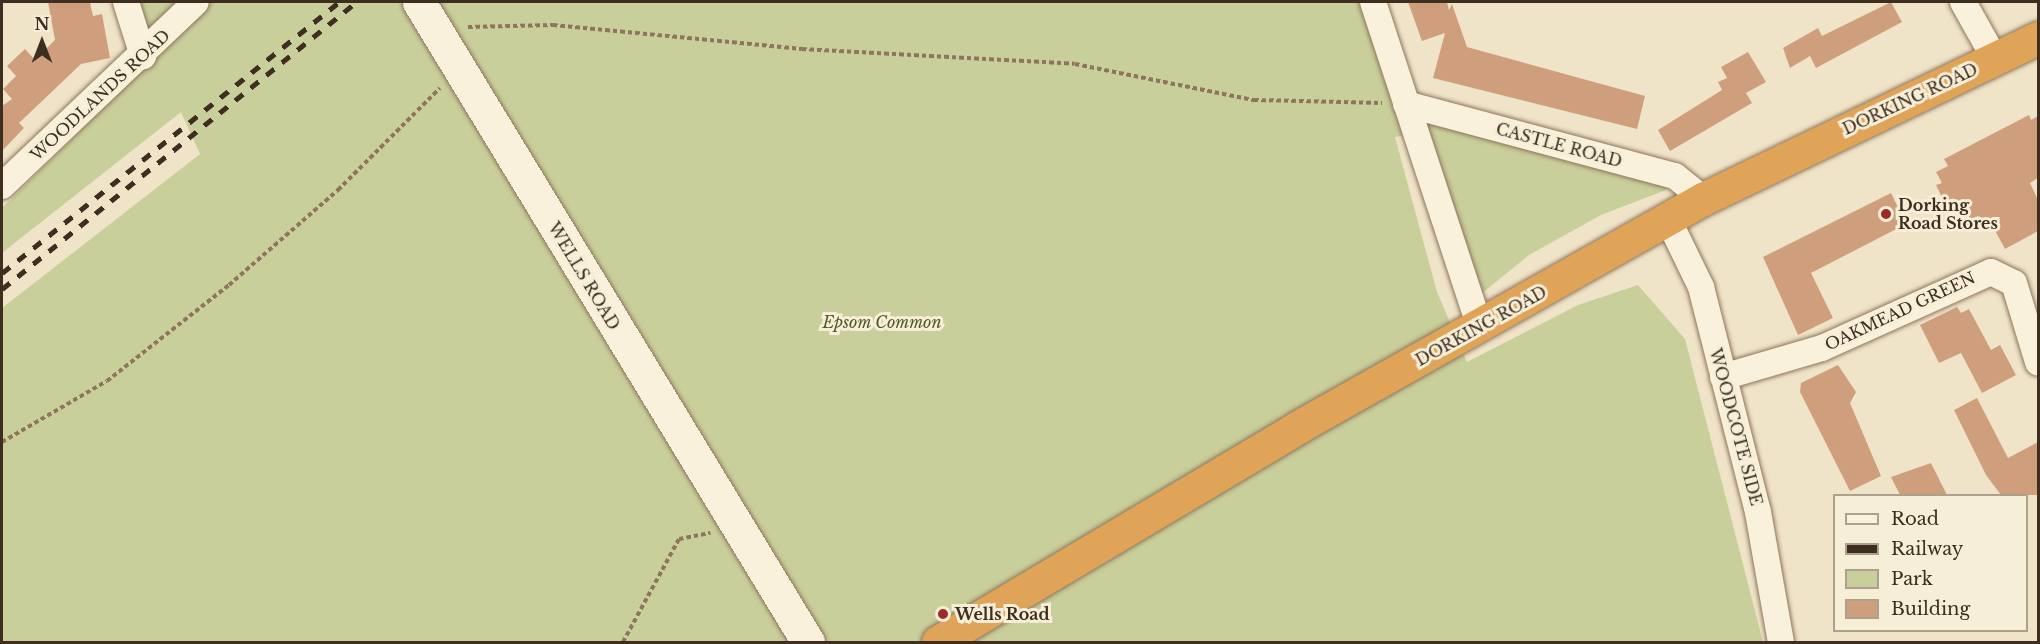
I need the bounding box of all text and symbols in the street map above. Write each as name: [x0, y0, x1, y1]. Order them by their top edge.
north arrow: [12, 12, 72, 72]
street label: WOODLANDS ROAD: [26, 25, 174, 165]
street label: DORKING ROAD: [1839, 59, 1981, 139]
street label: CASTLE ROAD: [1494, 119, 1624, 171]
place label: Dorking Road Stores: [1898, 195, 1998, 233]
marker: Dorking Road Stores: [1879, 207, 1893, 221]
street label: WELLS ROAD: [544, 219, 624, 333]
street label: OAKMEAD GREEN: [1822, 268, 1978, 354]
street label: DORKING ROAD: [1412, 282, 1550, 370]
park label: Epsom Common: [822, 312, 942, 332]
street label: WOODCOTE SIDE: [1706, 346, 1766, 508]
legend: [1833, 494, 2028, 632]
text: Road: [1891, 508, 1939, 530]
text: Railway: [1891, 538, 1963, 560]
text: Park: [1891, 568, 1933, 590]
text: Building: [1891, 598, 1970, 620]
place label: Wells Road: [955, 604, 1050, 624]
marker: Wells Road: [936, 607, 950, 621]

